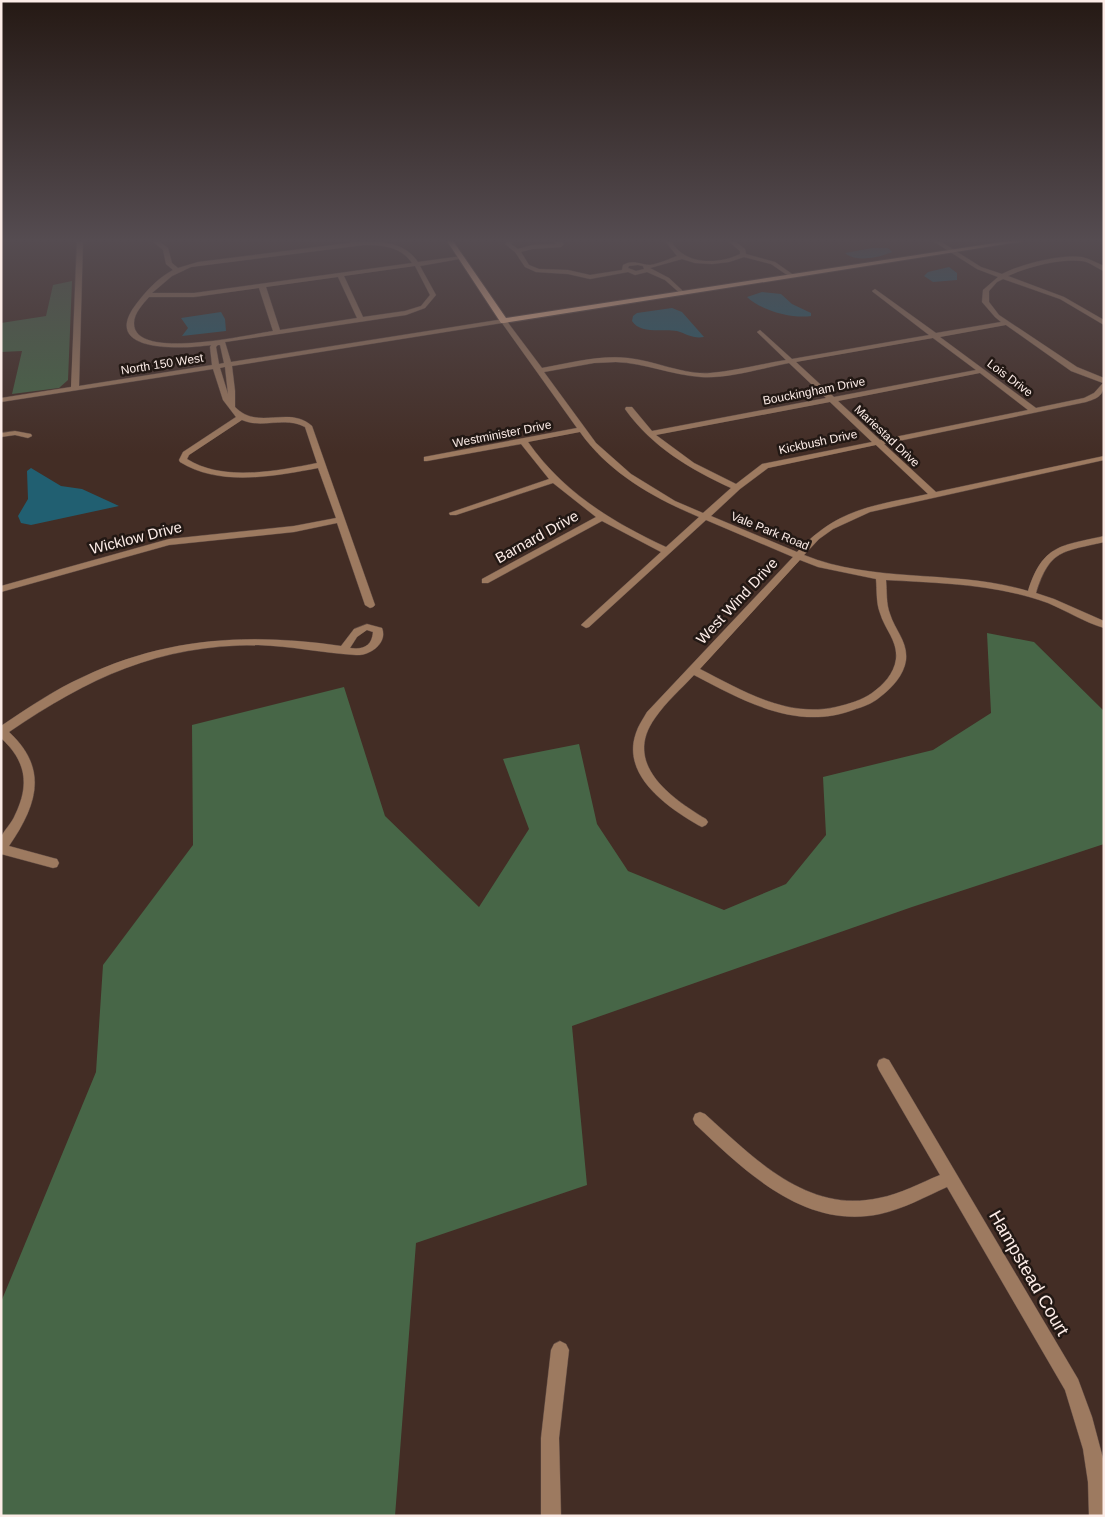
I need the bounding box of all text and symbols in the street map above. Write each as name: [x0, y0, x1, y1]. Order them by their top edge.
street label: North 150 West: [120, 350, 205, 377]
street label: Lois Drive: [984, 356, 1036, 400]
street label: Bouckingham Drive: [762, 374, 867, 408]
street label: Mariestad Drive: [851, 402, 923, 470]
street label: Westminister Drive: [451, 417, 553, 450]
street label: Kickbush Drive: [777, 427, 859, 457]
street label: Barnard Drive: [492, 507, 581, 566]
street label: Vale Park Road: [729, 509, 811, 553]
street label: Wicklow Drive: [88, 518, 184, 557]
street label: West Wind Drive: [692, 554, 781, 647]
street label: Hampstead Court: [985, 1207, 1073, 1339]

